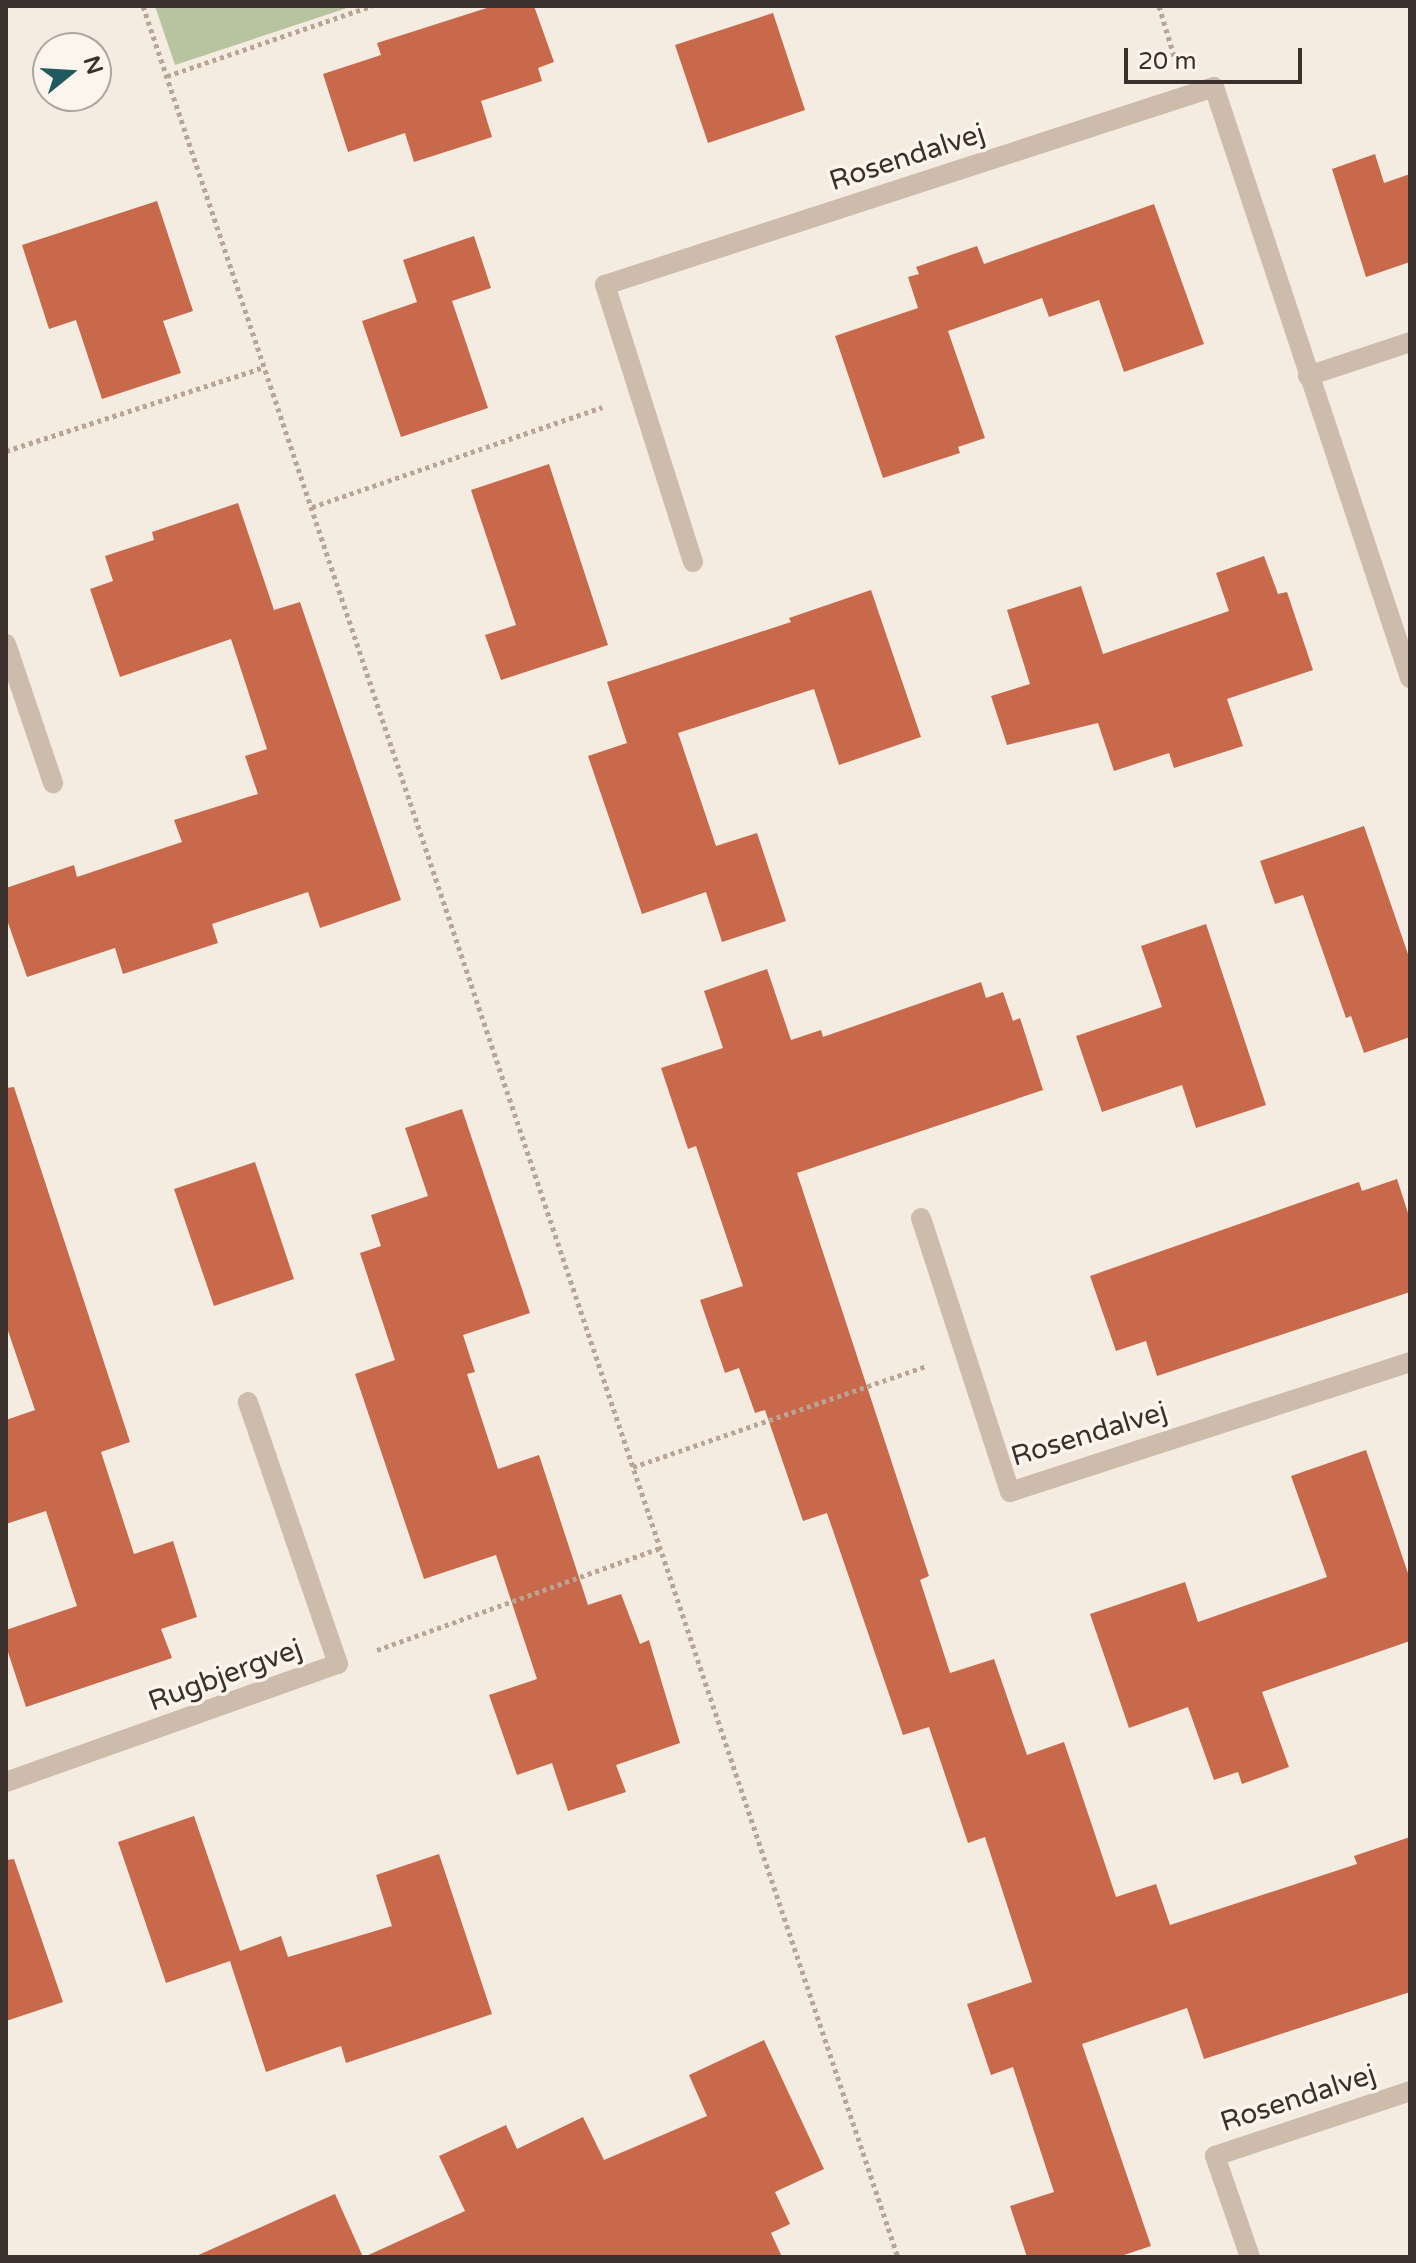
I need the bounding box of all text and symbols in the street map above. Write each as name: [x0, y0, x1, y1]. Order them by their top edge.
north arrow: [32, 32, 112, 112]
scale bar: [1128, 32, 1306, 82]
text: 20 m: [1138, 47, 1196, 76]
text: N: [78, 53, 108, 78]
street label: Rosendalvej: [825, 116, 989, 198]
street label: Rosendalvej: [1007, 1394, 1171, 1474]
street label: Rugbjergvej: [144, 1632, 306, 1718]
street label: Rosendalvej: [1216, 2057, 1380, 2139]

